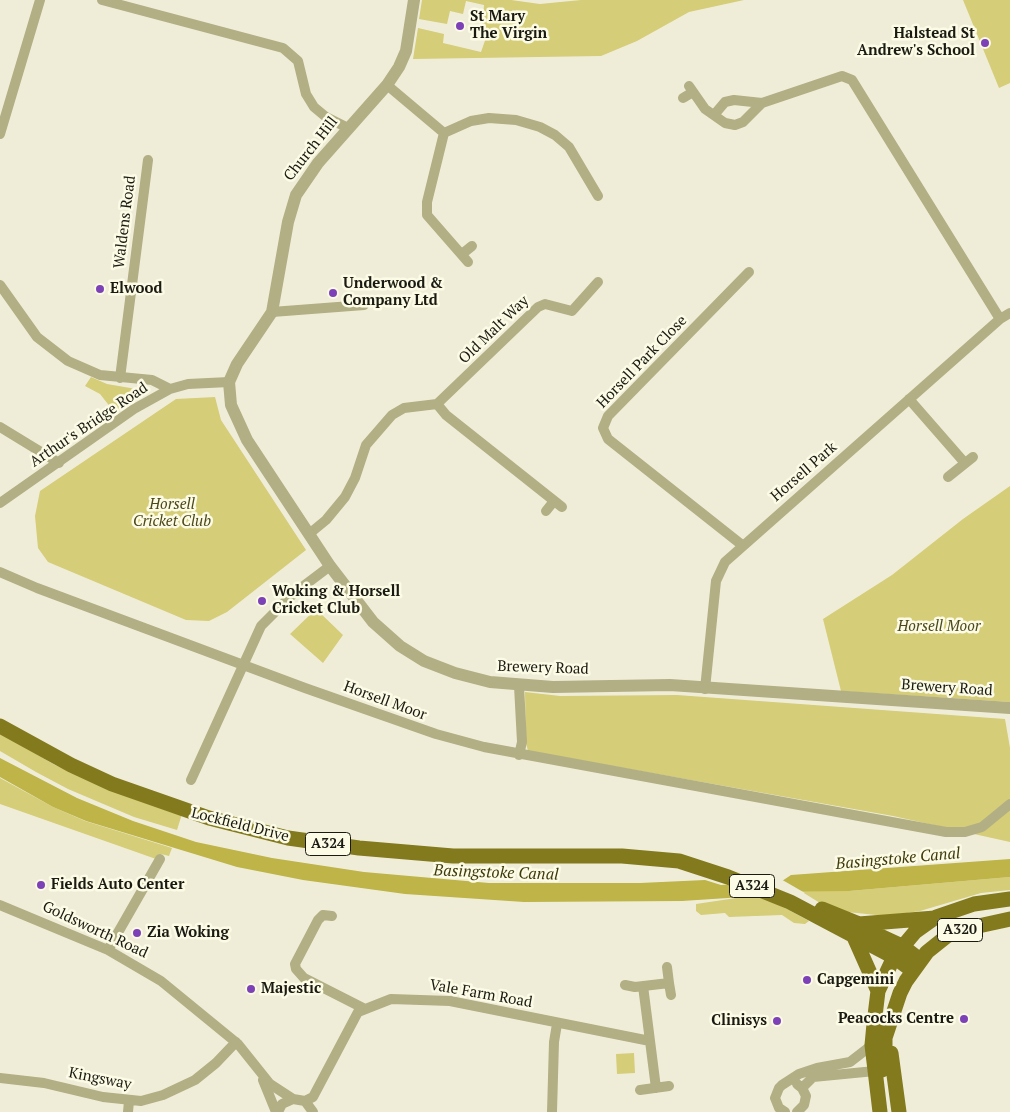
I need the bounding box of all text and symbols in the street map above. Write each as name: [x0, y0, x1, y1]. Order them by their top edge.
place label: St Mary The Virgin: [470, 8, 547, 43]
marker: St Mary The Virgin: [454, 20, 466, 32]
place label: Halstead St Andrew's School: [857, 25, 975, 60]
marker: Halstead St Andrew's School: [979, 37, 991, 49]
street label: Church Hill: [280, 113, 342, 185]
street label: Waldens Road: [110, 174, 140, 270]
place label: Underwood & Company Ltd: [343, 275, 443, 310]
place label: Elwood: [110, 280, 162, 298]
marker: Elwood: [94, 283, 106, 295]
marker: Underwood & Company Ltd: [327, 287, 339, 299]
street label: Old Malt Way: [455, 292, 533, 368]
street label: Horsell Park Close: [593, 312, 691, 412]
street label: Arthur's Bridge Road: [27, 379, 151, 471]
street label: Horsell Park: [767, 438, 841, 506]
park label: Horsell Cricket Club: [133, 496, 211, 531]
place label: Woking & Horsell Cricket Club: [272, 583, 400, 618]
marker: Woking & Horsell Cricket Club: [256, 595, 268, 607]
park label: Horsell Moor: [897, 618, 981, 636]
street label: Brewery Road: [497, 657, 589, 679]
street label: Brewery Road: [901, 676, 993, 700]
street label: Horsell Moor: [341, 678, 429, 724]
street label: Lockfield Drive: [189, 804, 291, 846]
road number: A324: [306, 832, 350, 856]
water label: Basingstoke Canal: [835, 844, 961, 874]
water label: Basingstoke Canal: [433, 861, 559, 885]
road number: A324: [730, 874, 774, 898]
place label: Fields Auto Center: [51, 876, 184, 894]
marker: Fields Auto Center: [35, 879, 47, 891]
street label: Goldsworth Road: [39, 898, 151, 962]
road number: A320: [938, 918, 982, 942]
place label: Zia Woking: [147, 924, 229, 942]
marker: Zia Woking: [131, 927, 143, 939]
place label: Capgemini: [817, 971, 894, 989]
marker: Capgemini: [801, 974, 813, 986]
street label: Vale Farm Road: [428, 976, 534, 1012]
place label: Majestic: [261, 980, 321, 998]
marker: Majestic: [245, 983, 257, 995]
place label: Peacocks Centre: [838, 1010, 954, 1028]
place label: Clinisys: [711, 1012, 767, 1030]
marker: Peacocks Centre: [958, 1013, 970, 1025]
marker: Clinisys: [771, 1015, 783, 1027]
street label: Kingsway: [67, 1064, 133, 1094]

